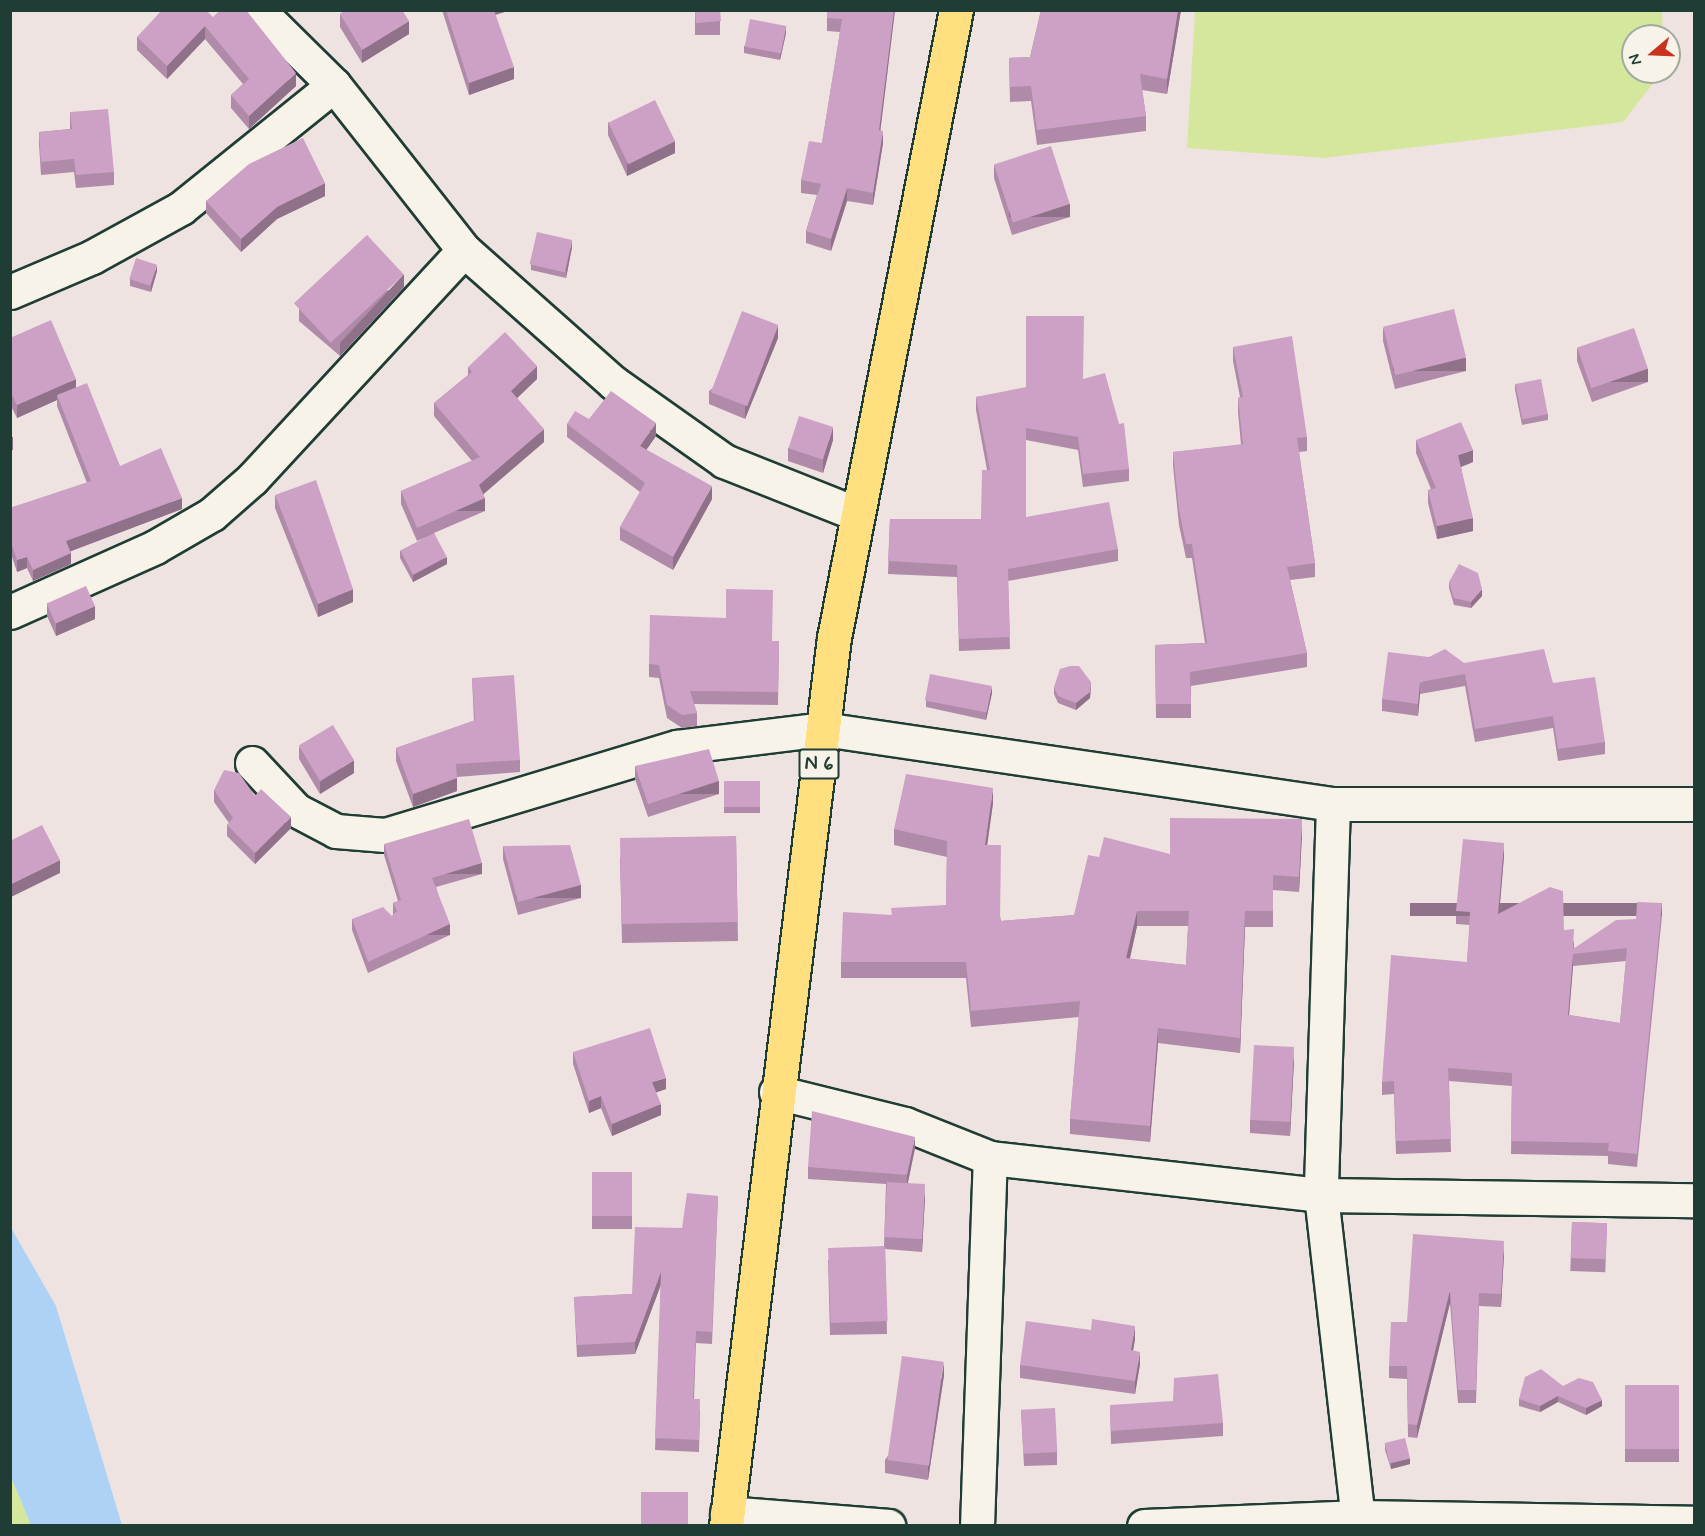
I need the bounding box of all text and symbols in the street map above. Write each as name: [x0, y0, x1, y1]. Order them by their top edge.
north arrow: [1621, 24, 1681, 84]
text: N: [1624, 51, 1647, 68]
road number: N 6: [798, 747, 840, 781]

